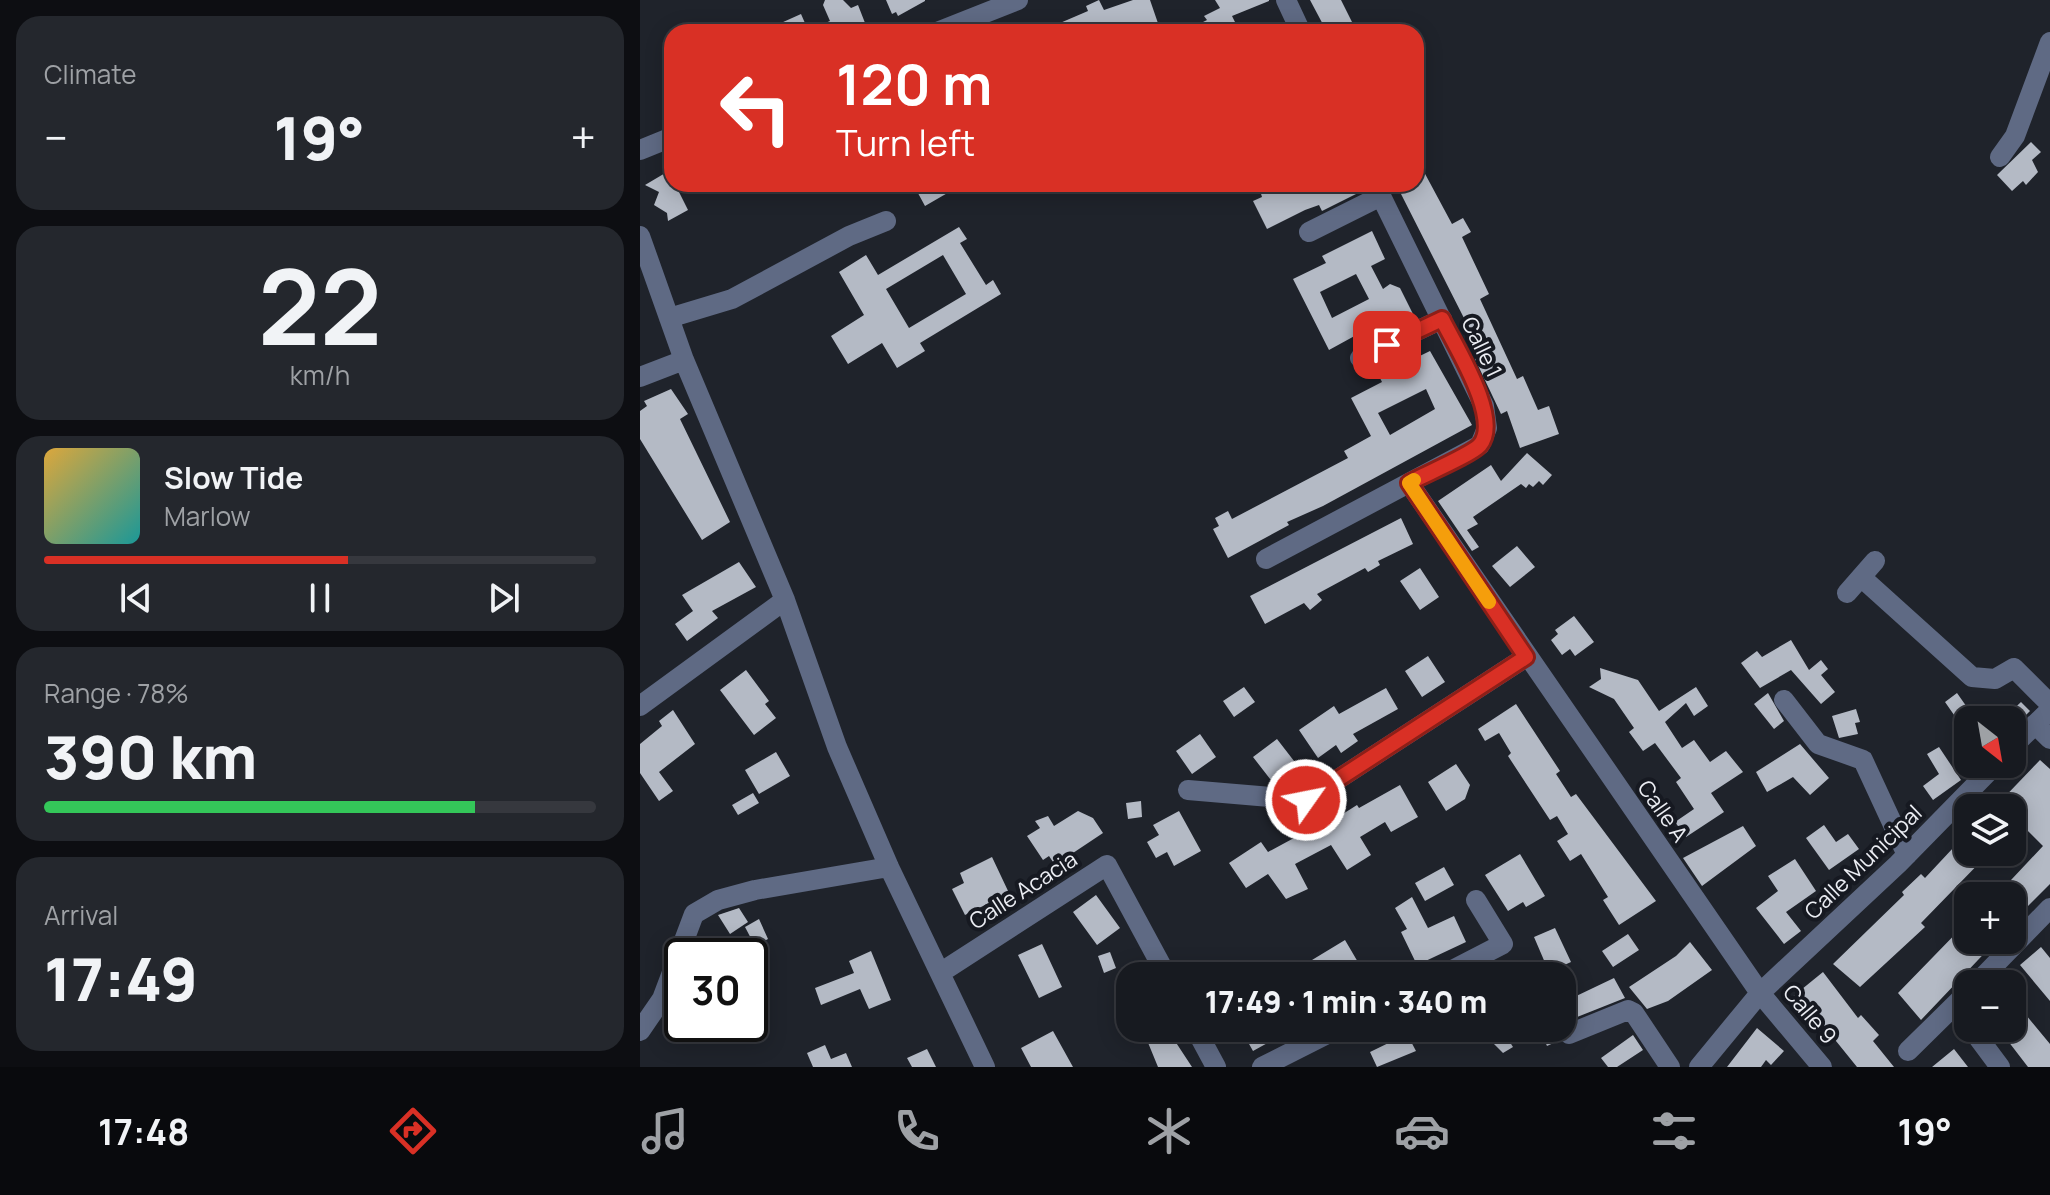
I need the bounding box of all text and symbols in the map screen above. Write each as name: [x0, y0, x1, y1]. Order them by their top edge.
text: 120 m: [836, 45, 992, 122]
text: Climate: [44, 56, 136, 92]
icon: left: [704, 56, 808, 160]
text: 19°: [273, 96, 365, 178]
text: −: [44, 107, 68, 167]
text: +: [571, 107, 596, 167]
text: Turn left: [836, 118, 975, 167]
text: 22: [258, 234, 382, 376]
pin: [1353, 311, 1421, 379]
street label: Calle 1: [1454, 312, 1510, 382]
icon: arrive: [1365, 323, 1409, 367]
text: km/h: [290, 357, 350, 393]
text: Slow Tide: [164, 457, 303, 498]
text: Marlow: [164, 498, 251, 534]
icon: previous: [114, 576, 158, 620]
icon: pause: [298, 576, 342, 620]
icon: next: [482, 576, 526, 620]
text: Range · 78%: [44, 675, 189, 711]
north arrow: [1954, 706, 2026, 778]
map controls: [1954, 706, 2026, 1042]
text: 390 km: [44, 715, 257, 797]
position arrow: [1264, 758, 1348, 842]
street label: Calle A: [1631, 774, 1695, 848]
button: layers: [1954, 794, 2026, 866]
street label: Calle Municipal: [1798, 798, 1928, 926]
street label: Calle Acacia: [963, 844, 1083, 936]
button: +: [1954, 882, 2026, 954]
text: Arrival: [44, 897, 118, 933]
text: 17:49: [44, 937, 198, 1019]
speed limit sign: 30: [664, 938, 768, 1042]
button: −: [1954, 970, 2026, 1042]
street label: Calle 9: [1776, 978, 1844, 1050]
text: 17:49 · 1 min · 340 m: [1205, 981, 1487, 1022]
icon: directions: [385, 1103, 441, 1159]
icon: music: [637, 1103, 693, 1159]
icon: phone: [889, 1103, 945, 1159]
icon: climate: [1141, 1103, 1197, 1159]
icon: car: [1394, 1103, 1450, 1159]
icon: filters: [1646, 1103, 1702, 1159]
text: 17:48: [98, 1107, 189, 1156]
text: 19°: [1898, 1107, 1952, 1156]

